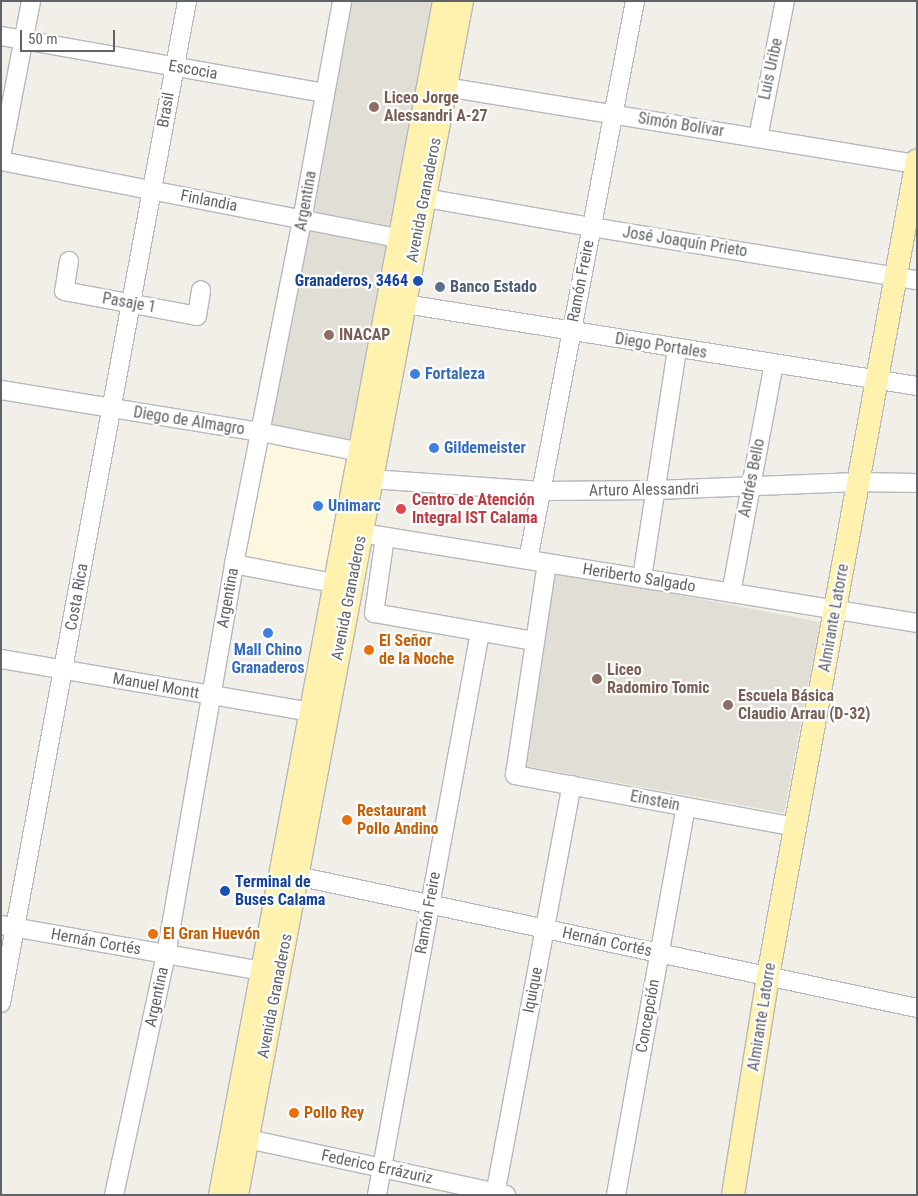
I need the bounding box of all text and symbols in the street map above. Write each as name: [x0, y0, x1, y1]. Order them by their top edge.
scale bar: [22, 20, 118, 52]
text: 50 m: [28, 30, 58, 48]
street label: Luis Uribe: [755, 36, 787, 102]
street label: Escocia: [167, 56, 219, 84]
place label: Liceo Jorge Alessandri A-27: [384, 88, 488, 126]
street label: Brasil: [153, 91, 179, 129]
marker: Liceo Jorge Alessandri A-27: [368, 101, 380, 113]
street label: Simón Bolívar: [637, 109, 725, 141]
street label: Avenida Granaderos: [403, 136, 445, 264]
street label: Argentina: [291, 169, 321, 233]
street label: Finlandia: [179, 186, 239, 216]
street label: José Joaquín Prieto: [621, 223, 749, 261]
street label: Ramón Freire: [564, 238, 598, 324]
place label: Granaderos, 3464: [295, 271, 408, 291]
marker: Granaderos, 3464: [412, 275, 424, 287]
place label: Banco Estado: [450, 277, 537, 297]
marker: Banco Estado: [434, 281, 446, 293]
street label: Pasaje 1: [101, 289, 157, 317]
place label: INACAP: [339, 325, 390, 345]
marker: INACAP: [323, 329, 335, 341]
street label: Diego Portales: [614, 329, 708, 363]
place label: Fortaleza: [425, 364, 485, 384]
marker: Fortaleza: [409, 368, 421, 380]
street label: Diego de Almagro: [132, 403, 246, 439]
street label: Andrés Bello: [735, 437, 769, 519]
place label: Gildemeister: [444, 438, 526, 458]
marker: Gildemeister: [428, 442, 440, 454]
street label: Arturo Alessandri: [589, 479, 699, 501]
place label: Centro de Atención Integral IST Calama: [412, 490, 538, 528]
place label: Unimarc: [328, 496, 381, 516]
marker: Unimarc: [312, 500, 324, 512]
marker: Centro de Atención Integral IST Calama: [394, 502, 408, 516]
street label: Avenida Granaderos: [328, 534, 370, 662]
street label: Heriberto Salgado: [581, 560, 697, 596]
street label: Costa Rica: [62, 562, 92, 632]
street label: Almirante Latorre: [815, 562, 853, 674]
street label: Argentina: [213, 566, 243, 630]
marker: Mall Chino Granaderos: [262, 627, 274, 639]
place label: El Señor de la Noche: [379, 631, 454, 669]
place label: Mall Chino Granaderos: [231, 640, 305, 678]
marker: El Señor de la Noche: [363, 644, 375, 656]
place label: Liceo Radomiro Tomic: [607, 660, 710, 698]
street label: Manuel Montt: [111, 669, 201, 703]
marker: Liceo Radomiro Tomic: [591, 673, 603, 685]
place label: Escuela Básica Claudio Arrau (D-32): [738, 686, 871, 724]
marker: Escuela Básica Claudio Arrau (D-32): [722, 699, 734, 711]
street label: Einstein: [628, 787, 682, 815]
place label: Restaurant Pollo Andino: [357, 801, 439, 839]
marker: Restaurant Pollo Andino: [341, 814, 353, 826]
street label: Ramón Freire: [411, 870, 445, 956]
place label: Terminal de Buses Calama: [235, 872, 325, 910]
marker: Terminal de Buses Calama: [219, 885, 231, 897]
street label: Hernán Cortés: [560, 923, 654, 961]
place label: El Gran Huevón: [163, 924, 260, 944]
street label: Hernán Cortés: [50, 925, 142, 959]
marker: El Gran Huevón: [147, 928, 159, 940]
street label: Avenida Granaderos: [254, 932, 296, 1060]
street label: Almirante Latorre: [744, 961, 780, 1073]
street label: Argentina: [141, 965, 173, 1029]
street label: Iquique: [519, 965, 547, 1015]
street label: Concepción: [632, 978, 664, 1054]
place label: Pollo Rey: [304, 1103, 364, 1123]
marker: Pollo Rey: [288, 1107, 300, 1119]
street label: Federico Errázuriz: [319, 1146, 435, 1188]

